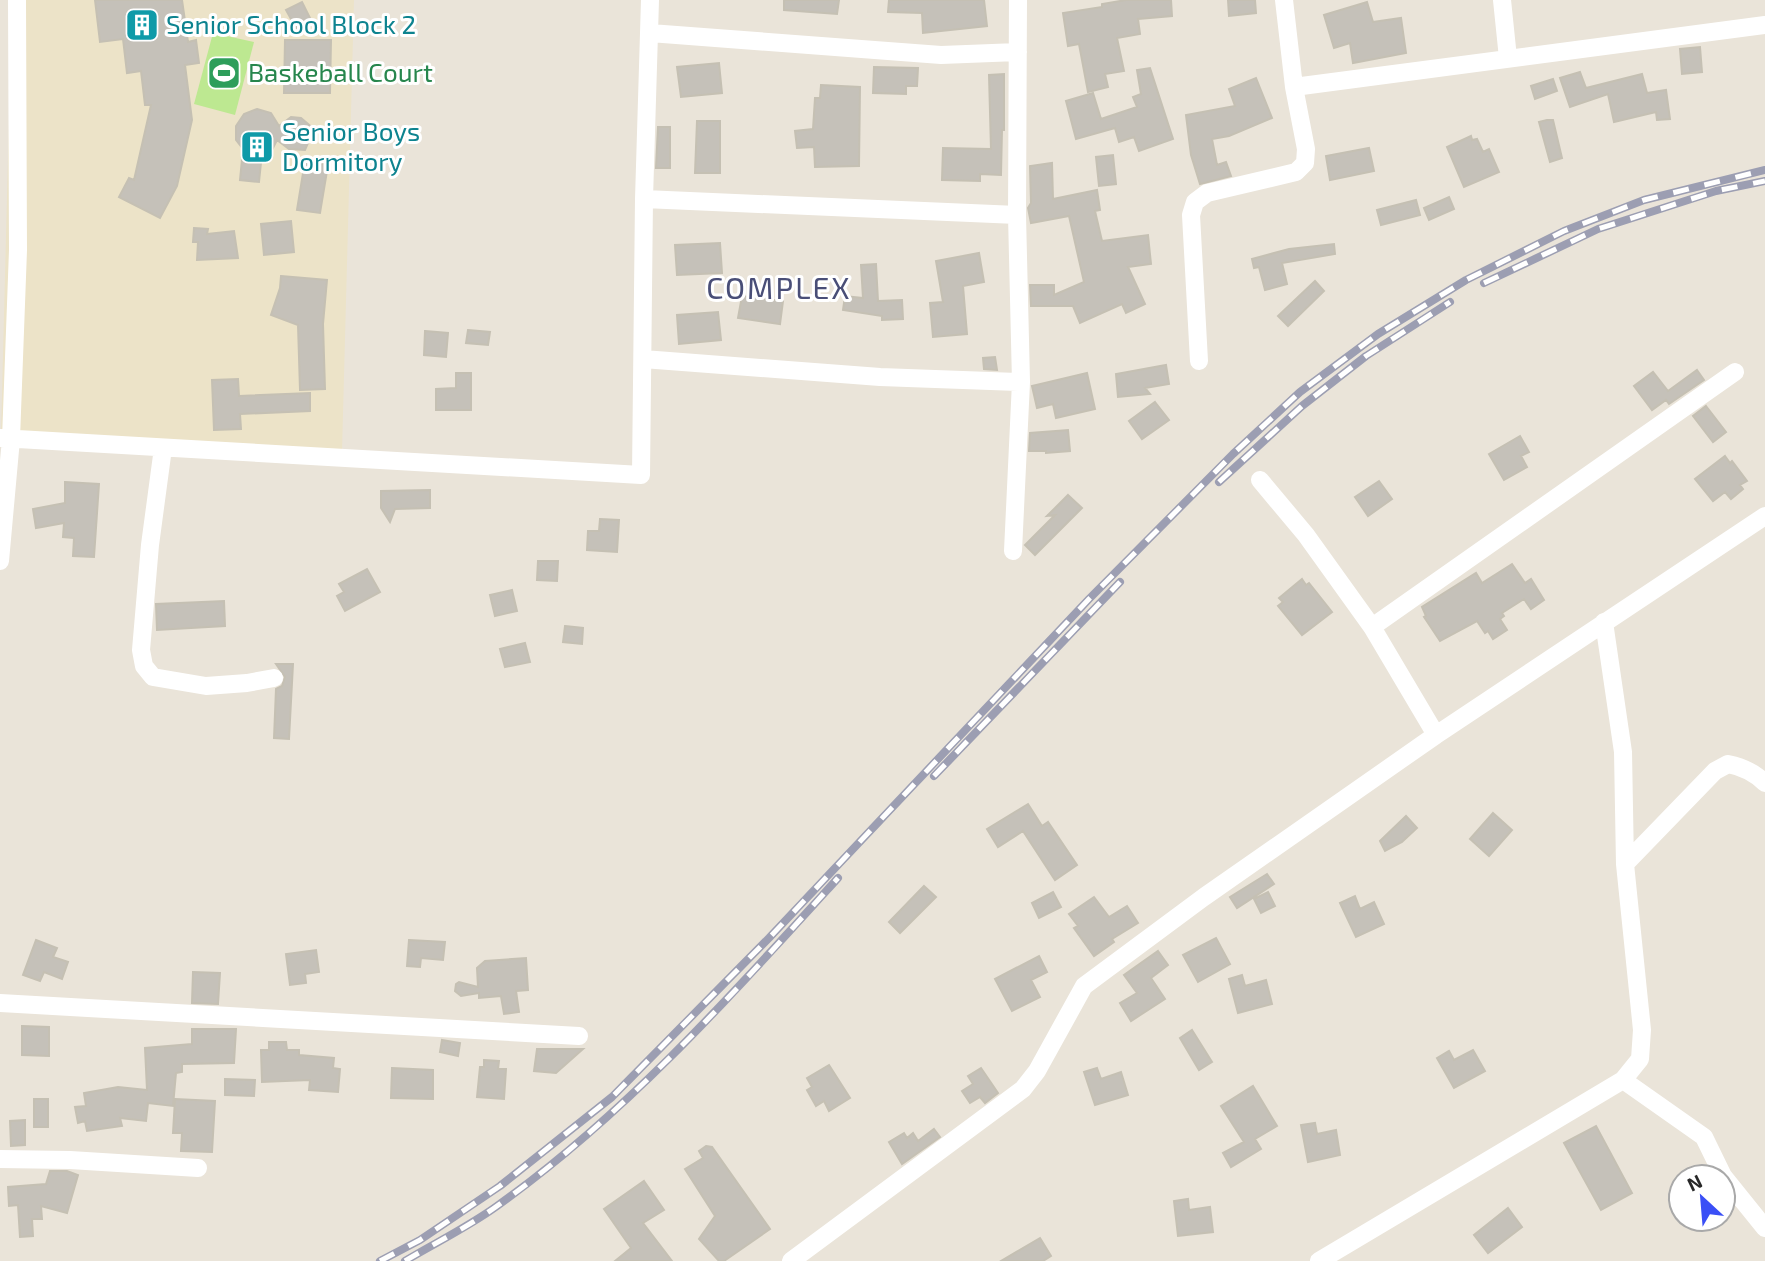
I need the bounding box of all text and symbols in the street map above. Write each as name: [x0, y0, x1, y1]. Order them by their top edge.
building icon: Senior School Block 2: [123, 6, 161, 44]
place label: Senior School Block 2: [166, 8, 416, 39]
sports icon: Baskeball Court: [205, 54, 243, 92]
place label: Baskeball Court: [248, 56, 433, 87]
place label: Senior Boys Dormitory: [282, 115, 420, 176]
building icon: Senior Boys Dormitory: [238, 128, 276, 166]
district label: COMPLEX: [706, 269, 852, 305]
north arrow: [1667, 1163, 1737, 1233]
text: N: [1683, 1169, 1706, 1196]

